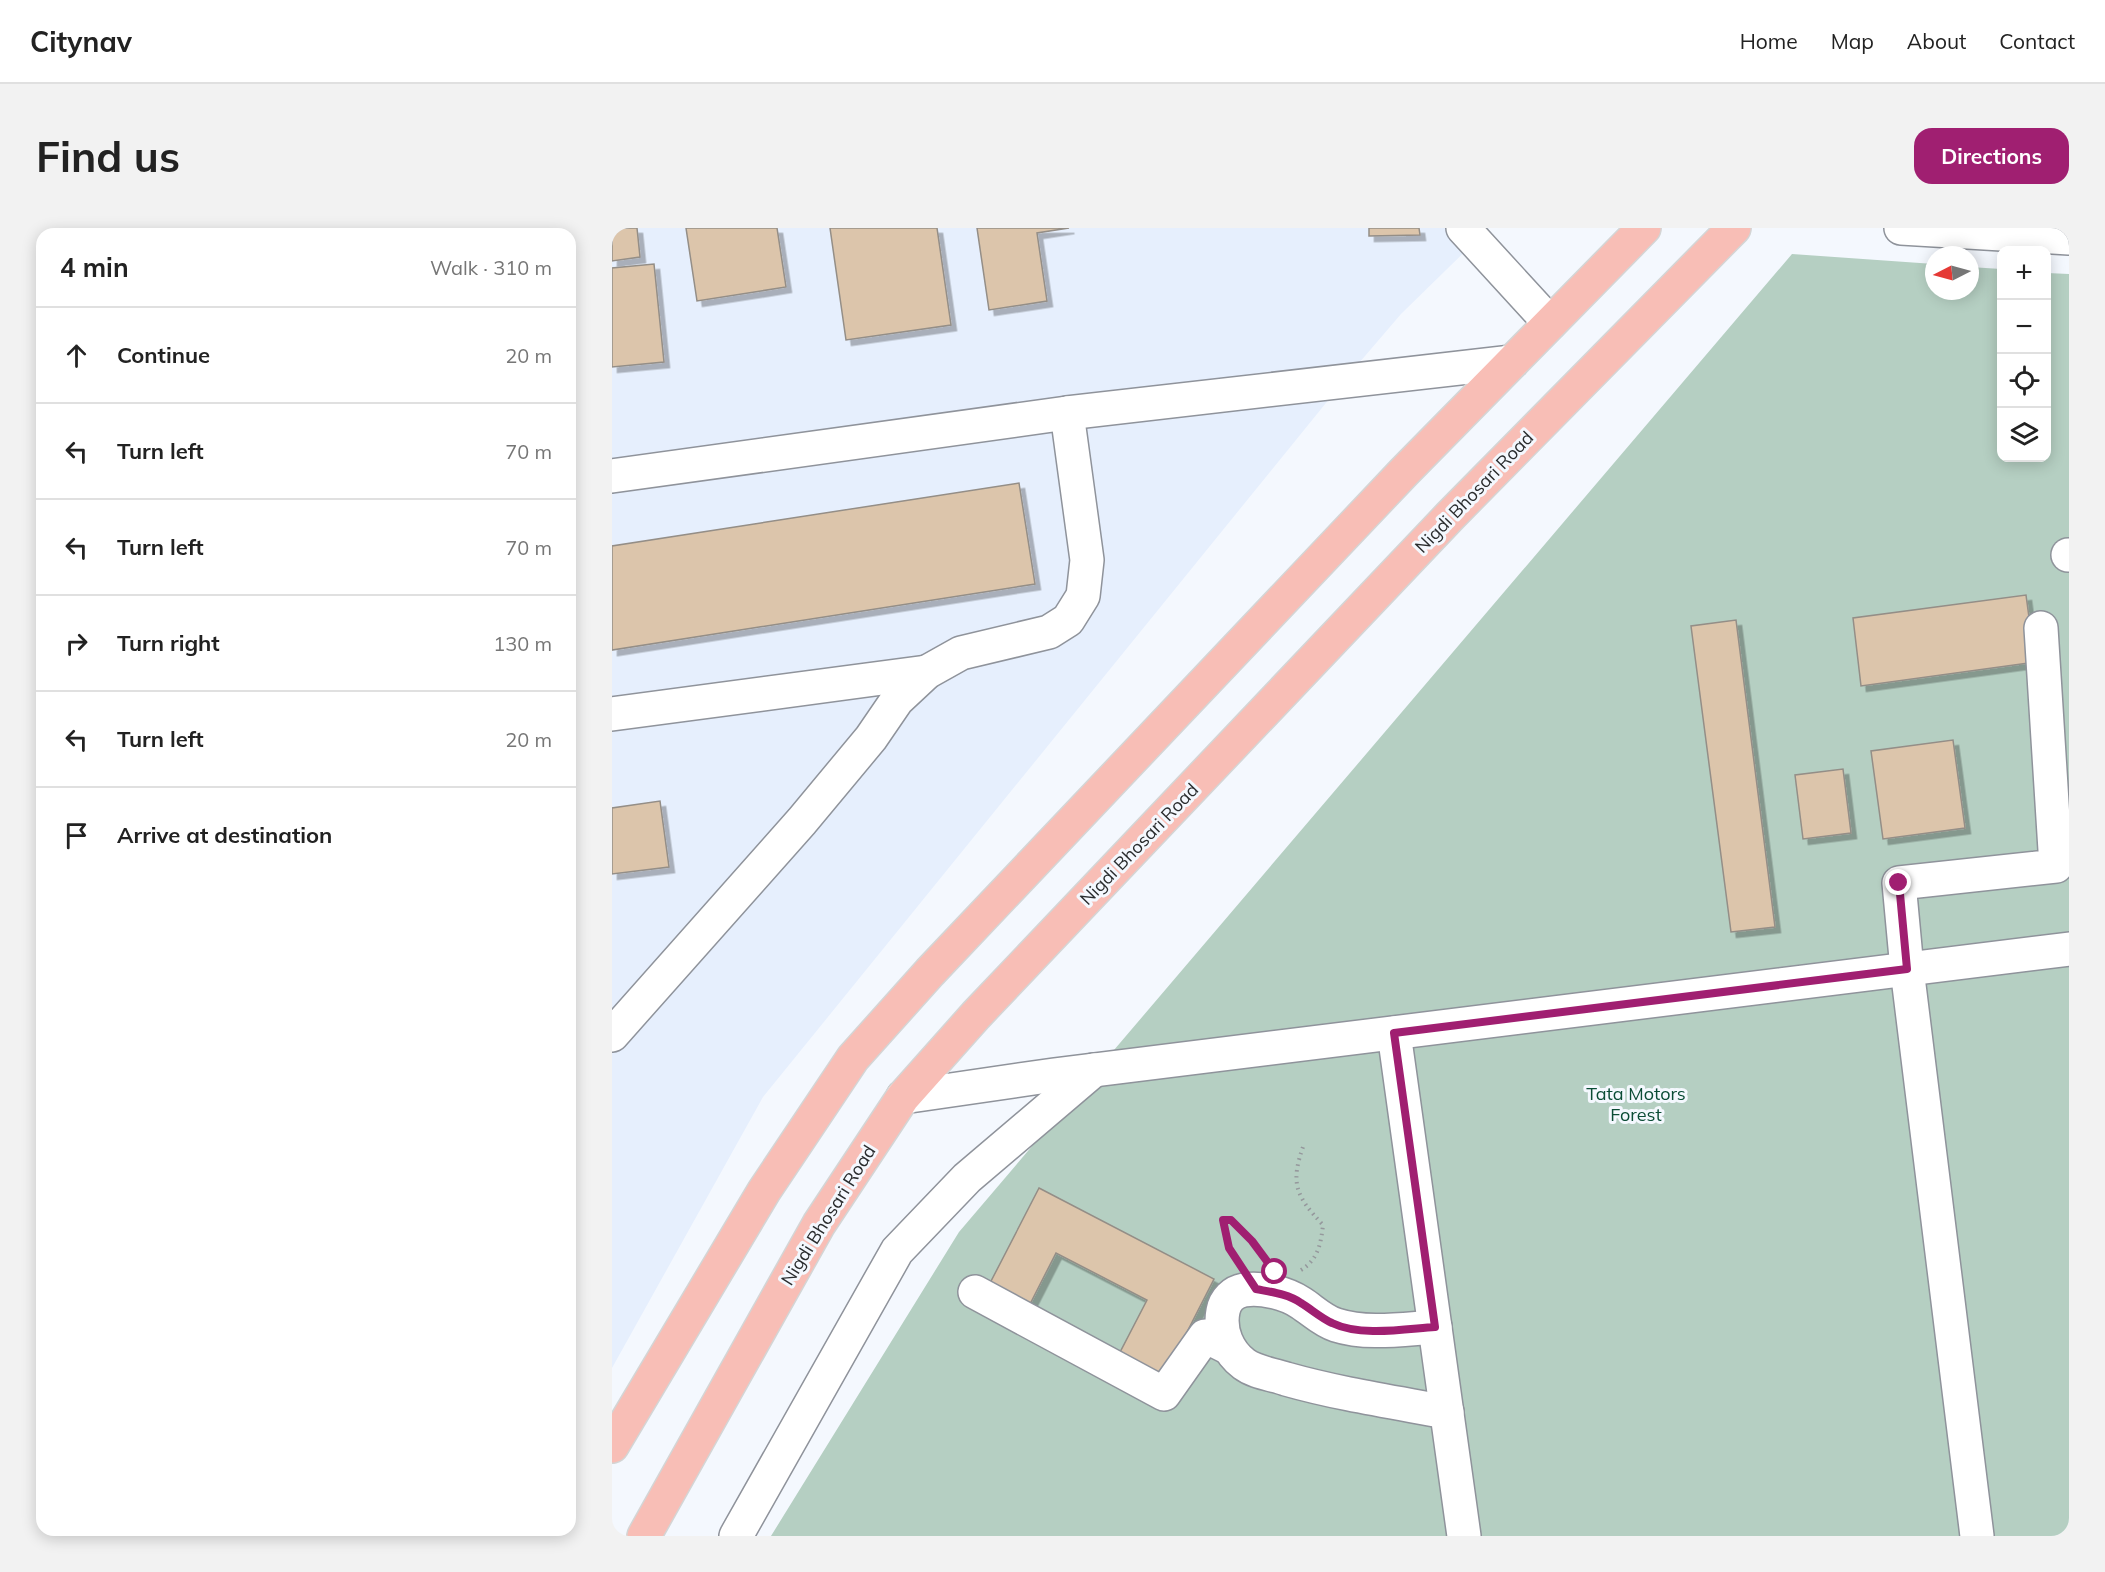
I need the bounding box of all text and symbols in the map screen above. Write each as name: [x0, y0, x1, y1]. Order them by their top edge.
text: Citynav: [30, 24, 132, 59]
text: Home: [1740, 28, 1798, 54]
text: Map: [1831, 28, 1874, 54]
text: About: [1907, 28, 1966, 54]
text: Contact: [1999, 28, 2075, 54]
button: Directions: [1914, 128, 2069, 184]
text: Find us: [36, 130, 180, 183]
north arrow: [1925, 246, 1979, 300]
map controls: [1997, 246, 2051, 462]
button: +: [1997, 246, 2051, 300]
text: 4 min: [60, 251, 129, 284]
text: Walk · 310 m: [430, 255, 552, 280]
button: −: [1997, 300, 2051, 354]
icon: ahead: [60, 339, 93, 372]
text: Continue: [117, 341, 210, 369]
text: 20 m: [505, 343, 552, 368]
button: locate: [1997, 354, 2051, 408]
button: layers: [1997, 408, 2051, 462]
street label: Nigdi Bhosari Road: [1410, 426, 1538, 558]
icon: left: [60, 435, 93, 468]
text: Turn left: [117, 437, 204, 465]
text: 70 m: [505, 439, 552, 464]
icon: left: [60, 531, 93, 564]
text: Turn left: [117, 533, 204, 561]
text: 70 m: [505, 535, 552, 560]
icon: right: [60, 627, 93, 660]
text: Turn right: [117, 629, 220, 657]
text: 130 m: [493, 631, 552, 656]
icon: left: [60, 723, 93, 756]
text: Turn left: [117, 725, 204, 753]
text: 20 m: [505, 727, 552, 752]
street label: Nigdi Bhosari Road: [1075, 778, 1203, 910]
icon: arrive: [60, 819, 93, 852]
text: Arrive at destination: [117, 821, 332, 849]
route end: [1885, 869, 1911, 895]
park label: Tata Motors Forest: [1586, 1082, 1686, 1126]
street label: Nigdi Bhosari Road: [776, 1141, 880, 1289]
route start: [1261, 1258, 1287, 1284]

